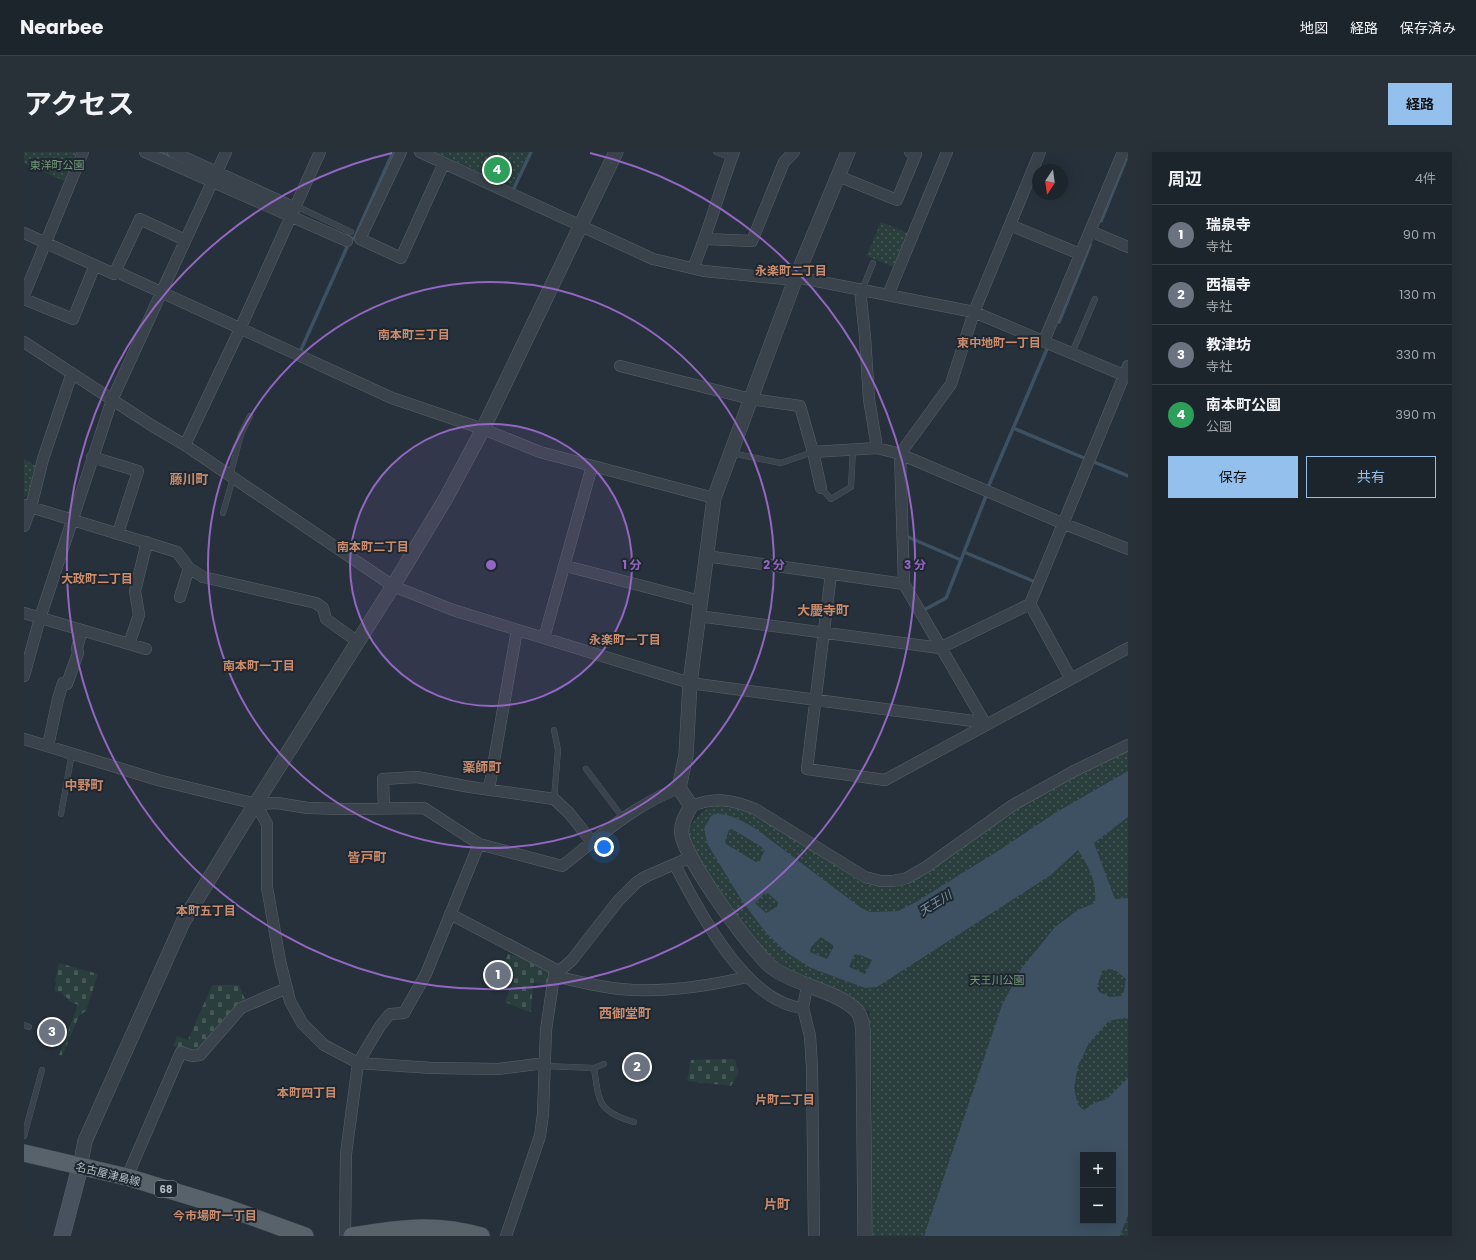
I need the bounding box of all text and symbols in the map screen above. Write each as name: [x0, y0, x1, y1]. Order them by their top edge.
text: Nearbee: [20, 14, 103, 41]
text: 地図: [1300, 18, 1328, 38]
text: 経路: [1350, 18, 1378, 38]
text: 保存済み: [1400, 18, 1456, 38]
button: 経路: [1388, 83, 1452, 125]
text: アクセス: [24, 85, 135, 124]
pin: 4: [484, 155, 510, 185]
park label: 東洋町公園: [30, 157, 85, 173]
north arrow: [1032, 164, 1068, 200]
text: 周辺: [1168, 167, 1202, 191]
text: 4件: [1415, 169, 1436, 188]
text: 瑞泉寺: [1206, 214, 1251, 235]
text: 1: [1179, 225, 1183, 244]
text: 90 m: [1403, 225, 1436, 244]
text: 寺社: [1206, 237, 1232, 256]
district label: 永楽町二丁目: [755, 262, 827, 279]
text: 西福寺: [1206, 274, 1251, 295]
text: 2: [1177, 285, 1185, 304]
text: 130 m: [1399, 285, 1436, 304]
text: 寺社: [1206, 297, 1232, 316]
district label: 南本町三丁目: [378, 326, 450, 343]
district label: 東中地町一丁目: [957, 334, 1041, 351]
text: 教津坊: [1206, 334, 1251, 355]
text: 3: [1177, 345, 1185, 364]
text: 330 m: [1396, 345, 1436, 364]
text: 寺社: [1206, 357, 1232, 376]
text: 南本町公園: [1206, 394, 1281, 415]
text: 4: [1177, 405, 1185, 424]
text: 390 m: [1395, 405, 1436, 424]
text: 公園: [1206, 417, 1232, 436]
button: 保存: [1168, 456, 1298, 498]
button: 共有: [1306, 456, 1436, 498]
district label: 藤川町: [169, 470, 209, 489]
district label: 南本町二丁目: [337, 538, 409, 555]
text: 1 分: [622, 556, 642, 573]
text: 2 分: [763, 556, 785, 573]
text: 3 分: [904, 556, 926, 573]
centre of rings: [484, 558, 498, 572]
district label: 大政町二丁目: [61, 570, 133, 587]
district label: 大慶寺町: [797, 601, 849, 620]
district label: 永楽町一丁目: [589, 631, 661, 648]
district label: 南本町一丁目: [223, 657, 295, 674]
district label: 薬師町: [462, 758, 502, 777]
district label: 中野町: [64, 776, 104, 795]
your location: [594, 837, 614, 857]
district label: 皆戸町: [347, 848, 387, 867]
water label: 天王川: [915, 885, 956, 920]
district label: 本町五丁目: [176, 902, 236, 919]
pin: 1: [485, 960, 511, 990]
park label: 天王川公園: [970, 972, 1025, 988]
district label: 西御堂町: [599, 1004, 651, 1023]
pin: 3: [39, 1017, 65, 1047]
pin: 2: [624, 1052, 650, 1082]
district label: 本町四丁目: [277, 1084, 337, 1101]
district label: 片町二丁目: [755, 1091, 815, 1108]
map controls: [1080, 1152, 1116, 1224]
button: +: [1080, 1152, 1116, 1188]
street label: 名古屋津島線: [74, 1158, 142, 1190]
road number: 68: [155, 1181, 177, 1197]
button: −: [1080, 1188, 1116, 1224]
district label: 片町: [764, 1195, 790, 1214]
district label: 今市場町一丁目: [173, 1207, 257, 1224]

